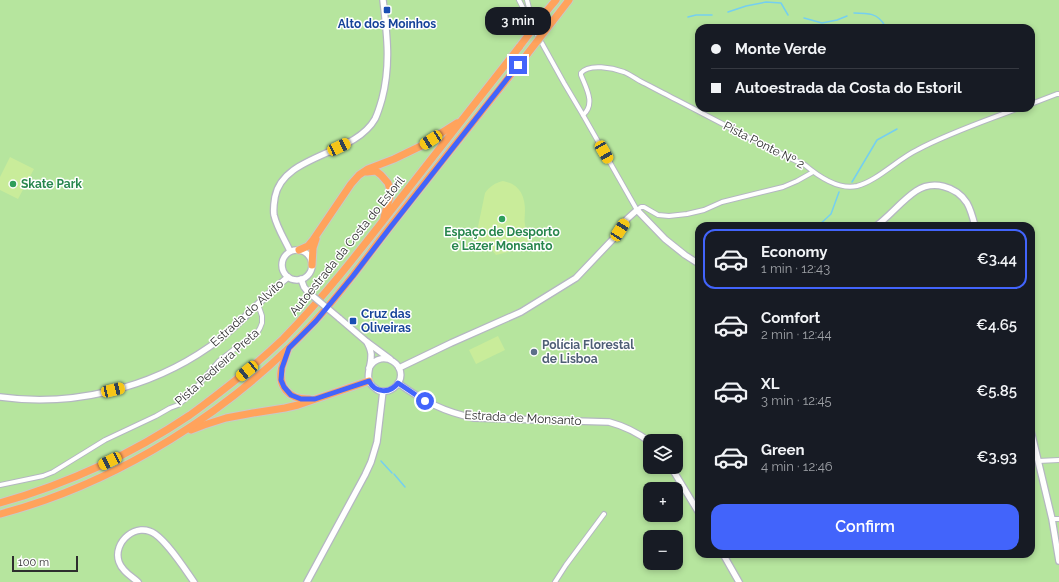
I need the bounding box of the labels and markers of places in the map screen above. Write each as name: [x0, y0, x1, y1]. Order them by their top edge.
marker: Alto dos Moinhos: [382, 5, 392, 15]
place label: Alto dos Moinhos: [338, 17, 436, 31]
place label: Skate Park: [21, 177, 82, 191]
marker: Skate Park: [8, 179, 18, 189]
marker: Espaço de Desporto e Lazer Monsanto: [497, 214, 507, 224]
place label: Espaço de Desporto e Lazer Monsanto: [444, 225, 560, 253]
place label: Cruz das Oliveiras: [361, 307, 411, 335]
marker: Cruz das Oliveiras: [348, 316, 358, 326]
place label: Polícia Florestal de Lisboa: [542, 338, 634, 366]
marker: Polícia Florestal de Lisboa: [529, 347, 539, 357]

